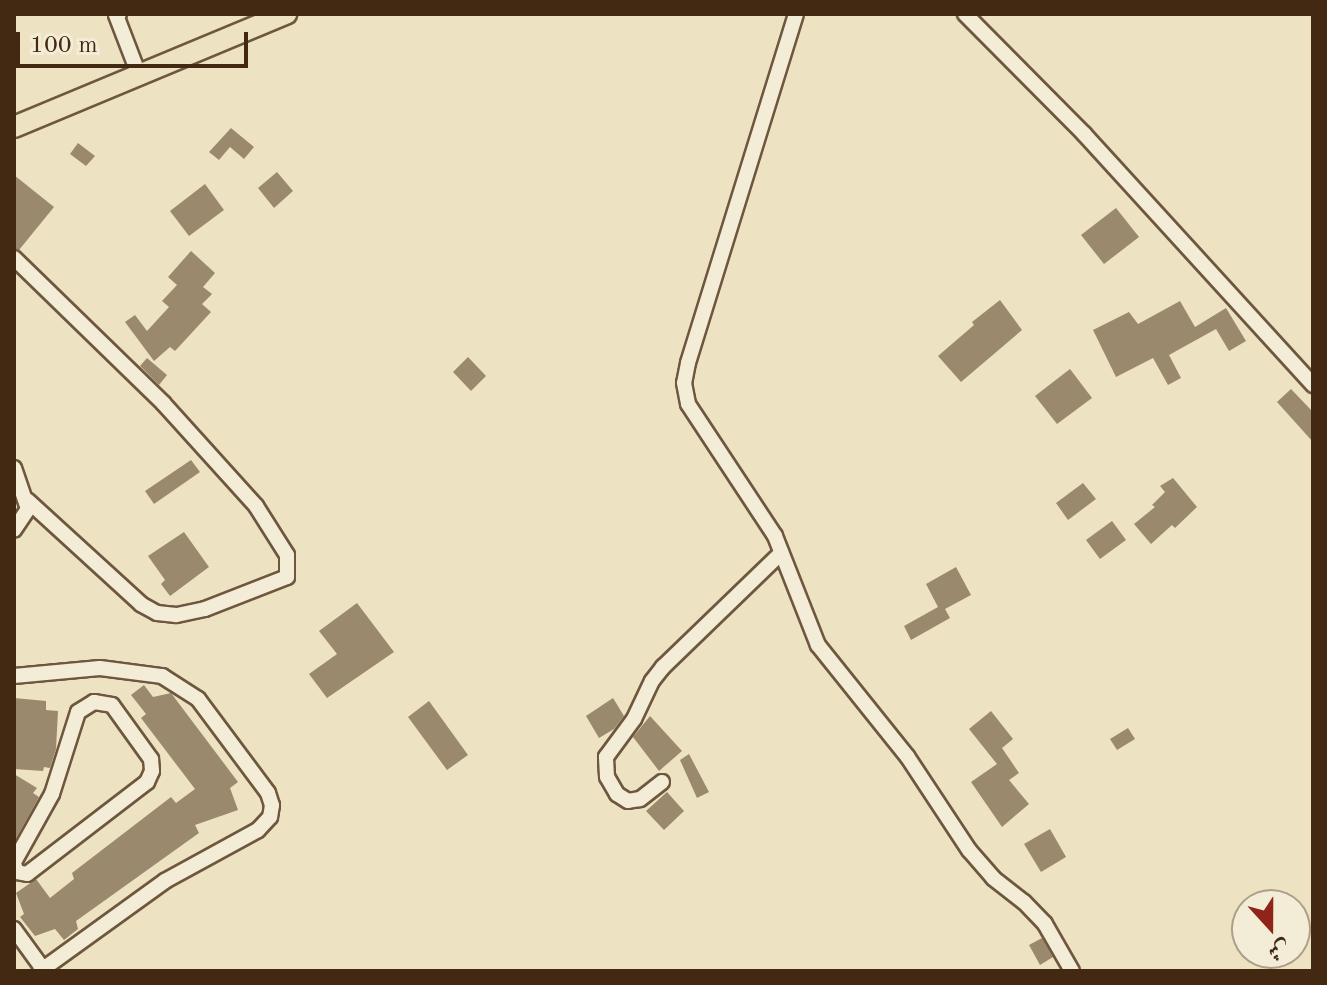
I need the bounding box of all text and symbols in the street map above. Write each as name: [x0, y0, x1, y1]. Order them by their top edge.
scale bar: [20, 16, 252, 66]
text: 100 m: [30, 34, 98, 58]
north arrow: [1231, 889, 1311, 969]
text: ش: [1265, 935, 1293, 964]

